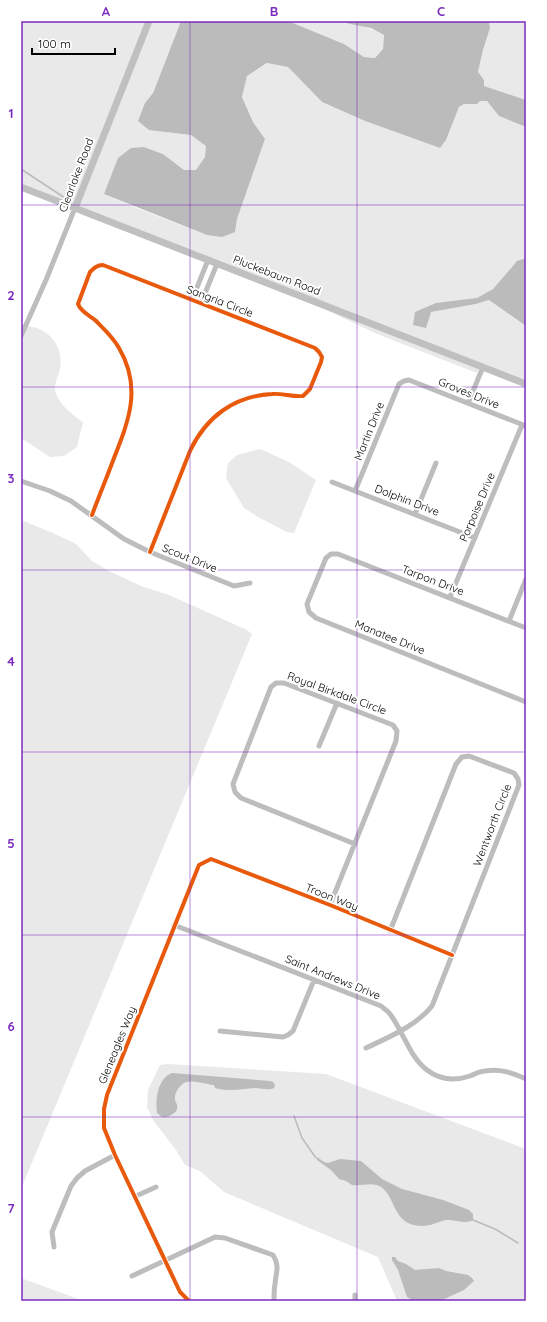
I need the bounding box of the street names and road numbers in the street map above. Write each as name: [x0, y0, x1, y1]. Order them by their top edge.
street label: Clearlake Road: [55, 136, 97, 214]
street label: Pluckebaum Road: [231, 252, 323, 298]
street label: Sangria Circle: [185, 282, 255, 320]
street label: Groves Drive: [436, 374, 502, 412]
street label: Martin Drive: [351, 400, 387, 462]
street label: Porpoise Drive: [456, 470, 498, 544]
street label: Dolphin Drive: [373, 481, 441, 519]
street label: Scout Drive: [160, 541, 220, 575]
street label: Tarpon Drive: [400, 562, 466, 598]
street label: Manatee Drive: [353, 617, 427, 657]
street label: Royal Birkdale Circle: [285, 669, 389, 717]
street label: Wentworth Circle: [470, 782, 514, 868]
street label: Troon Way: [303, 880, 361, 914]
street label: Saint Andrews Drive: [283, 951, 383, 1003]
street label: Gleneagles Way: [95, 1004, 139, 1086]

